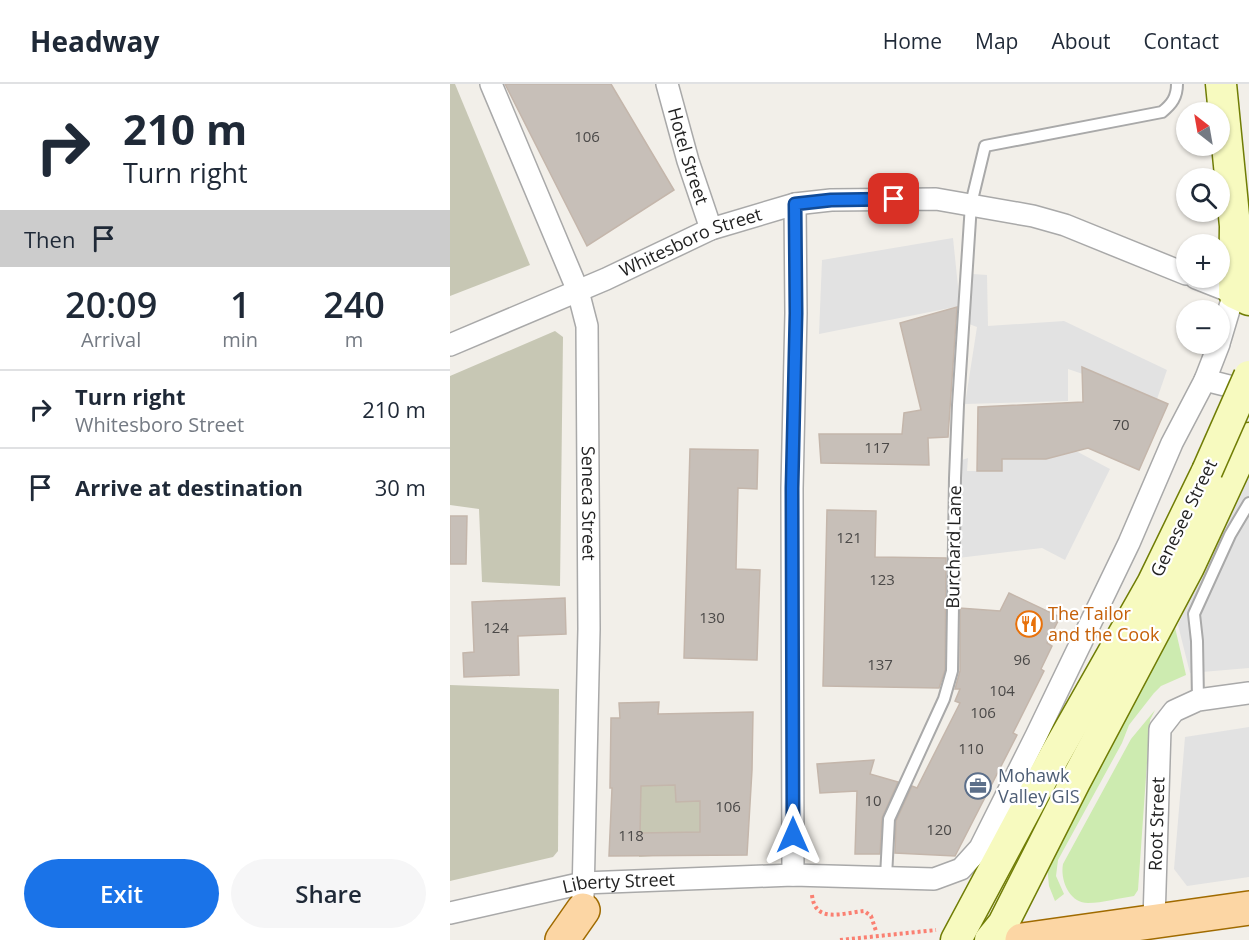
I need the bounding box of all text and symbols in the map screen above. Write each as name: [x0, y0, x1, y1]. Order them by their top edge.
text: Headway: [30, 22, 159, 60]
text: Home: [883, 27, 942, 55]
text: Map: [975, 27, 1018, 55]
text: About: [1051, 27, 1111, 55]
text: Contact: [1144, 27, 1219, 55]
text: 210 m: [123, 100, 247, 157]
north arrow: [1176, 102, 1230, 156]
map controls: [1176, 102, 1230, 354]
street label: Hotel Street: [663, 105, 715, 207]
icon: right: [24, 108, 102, 186]
house number: 106: [574, 126, 600, 146]
text: Turn right: [123, 154, 248, 191]
button: search: [1176, 168, 1230, 222]
pin: [868, 173, 919, 224]
icon: arrive: [877, 182, 910, 215]
street label: Whitesboro Street: [615, 202, 764, 282]
icon: arrive: [87, 222, 120, 255]
text: Then: [24, 224, 75, 254]
button: +: [1176, 234, 1230, 288]
text: 20:09: [65, 280, 157, 329]
text: 1: [230, 280, 251, 329]
text: 240: [323, 280, 385, 329]
button: −: [1176, 300, 1230, 354]
text: Arrival: [81, 326, 141, 353]
text: min: [222, 326, 258, 353]
text: m: [345, 326, 363, 353]
text: Turn right: [75, 381, 186, 411]
icon: right: [24, 393, 57, 426]
text: 210 m: [362, 394, 426, 424]
text: Whitesboro Street: [75, 411, 244, 438]
house number: 70: [1112, 414, 1130, 434]
house number: 117: [864, 437, 890, 457]
street label: Seneca Street: [577, 446, 602, 561]
street label: Genesee Street: [1144, 455, 1222, 580]
icon: arrive: [24, 471, 57, 504]
text: Arrive at destination: [75, 472, 303, 502]
text: 30 m: [375, 472, 426, 502]
street label: Burchard Lane: [940, 485, 966, 609]
house number: 121: [836, 527, 862, 547]
house number: 123: [869, 569, 895, 589]
place label: The Tailor and the Cook: [1048, 601, 1160, 646]
house number: 130: [699, 607, 725, 627]
restaurant icon: The Tailor and the Cook: [1014, 609, 1044, 639]
house number: 124: [483, 617, 509, 637]
house number: 96: [1013, 649, 1031, 669]
house number: 137: [867, 654, 893, 674]
house number: 104: [989, 680, 1015, 700]
house number: 106: [970, 702, 996, 722]
house number: 110: [958, 738, 984, 758]
place label: Mohawk Valley GIS: [998, 763, 1080, 808]
office icon: Mohawk Valley GIS: [963, 771, 993, 801]
street label: Root Street: [1143, 777, 1169, 871]
house number: 10: [864, 790, 882, 810]
house number: 106: [715, 796, 741, 816]
position arrow: [761, 803, 825, 867]
house number: 120: [926, 819, 952, 839]
house number: 118: [618, 825, 644, 845]
button: Exit: [24, 859, 219, 928]
button: Share: [231, 859, 426, 928]
street label: Liberty Street: [560, 867, 675, 898]

